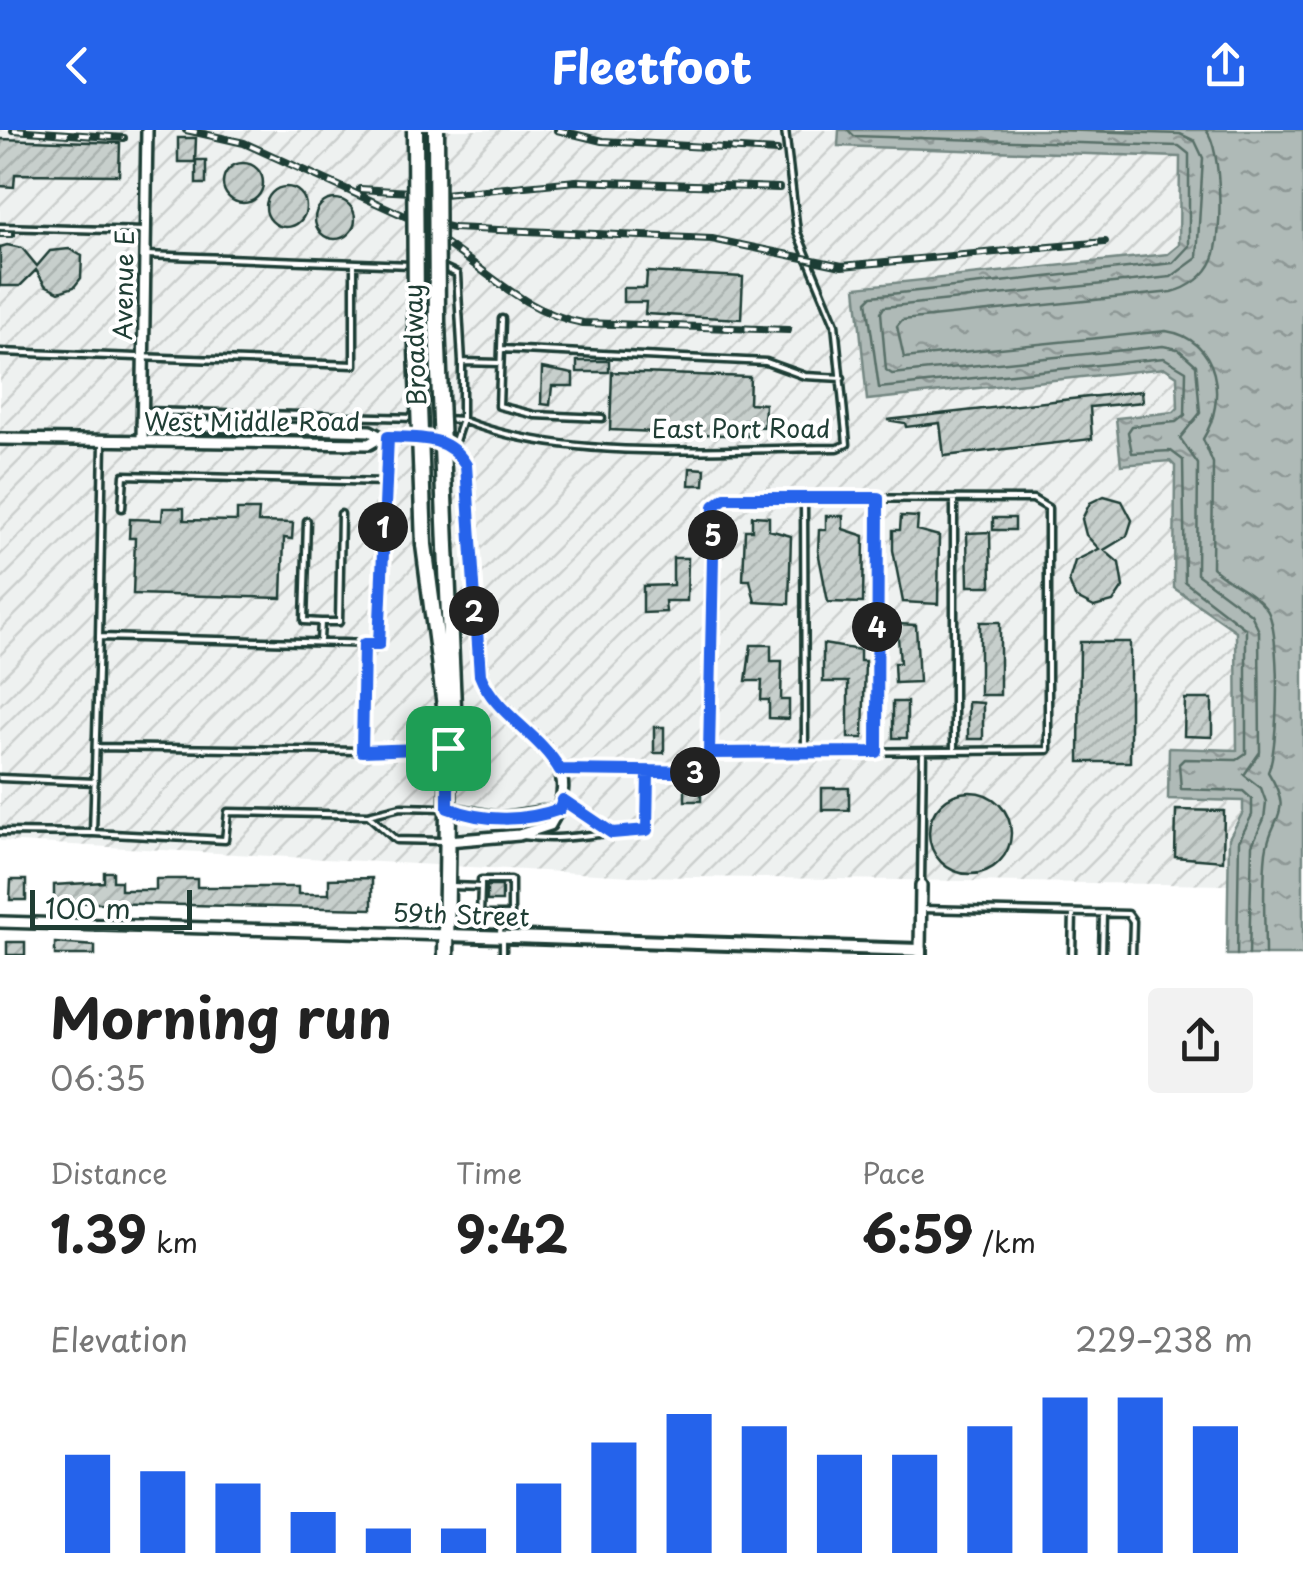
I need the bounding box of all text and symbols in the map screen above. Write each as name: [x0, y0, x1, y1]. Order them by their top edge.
text: Fleetfoot: [551, 31, 752, 99]
icon: back: [50, 38, 105, 93]
icon: share: [1198, 38, 1253, 93]
street label: Avenue E: [103, 229, 143, 341]
street label: Broadway: [393, 283, 435, 407]
street label: West Middle Road: [144, 402, 360, 440]
street label: East Port Road: [652, 409, 830, 447]
pin: 1: [358, 502, 408, 552]
text: 1: [376, 505, 390, 548]
pin: 5: [688, 510, 738, 560]
text: 5: [704, 513, 722, 556]
pin: 2: [449, 586, 499, 636]
text: 2: [464, 589, 484, 632]
pin: 4: [852, 602, 902, 652]
text: 4: [867, 605, 887, 648]
pin: [406, 706, 491, 791]
icon: arrive: [421, 721, 476, 776]
pin: 3: [670, 747, 720, 797]
text: 3: [686, 750, 704, 793]
scale bar: [30, 885, 192, 930]
text: 100 m: [45, 886, 131, 929]
street label: 59th Street: [392, 893, 530, 935]
text: Morning run: [50, 975, 392, 1058]
button: share: [1148, 988, 1253, 1093]
text: 06:35: [50, 1054, 146, 1102]
text: Distance: [50, 1151, 168, 1194]
text: Time: [456, 1151, 522, 1194]
text: Pace: [862, 1151, 925, 1194]
text: 1.39: [50, 1194, 147, 1270]
text: 9:42: [456, 1194, 568, 1270]
text: 6:59: [862, 1194, 973, 1270]
text: km: [147, 1220, 198, 1263]
text: /km: [973, 1220, 1036, 1263]
text: Elevation: [50, 1315, 188, 1363]
text: 229–238 m: [1075, 1315, 1253, 1363]

